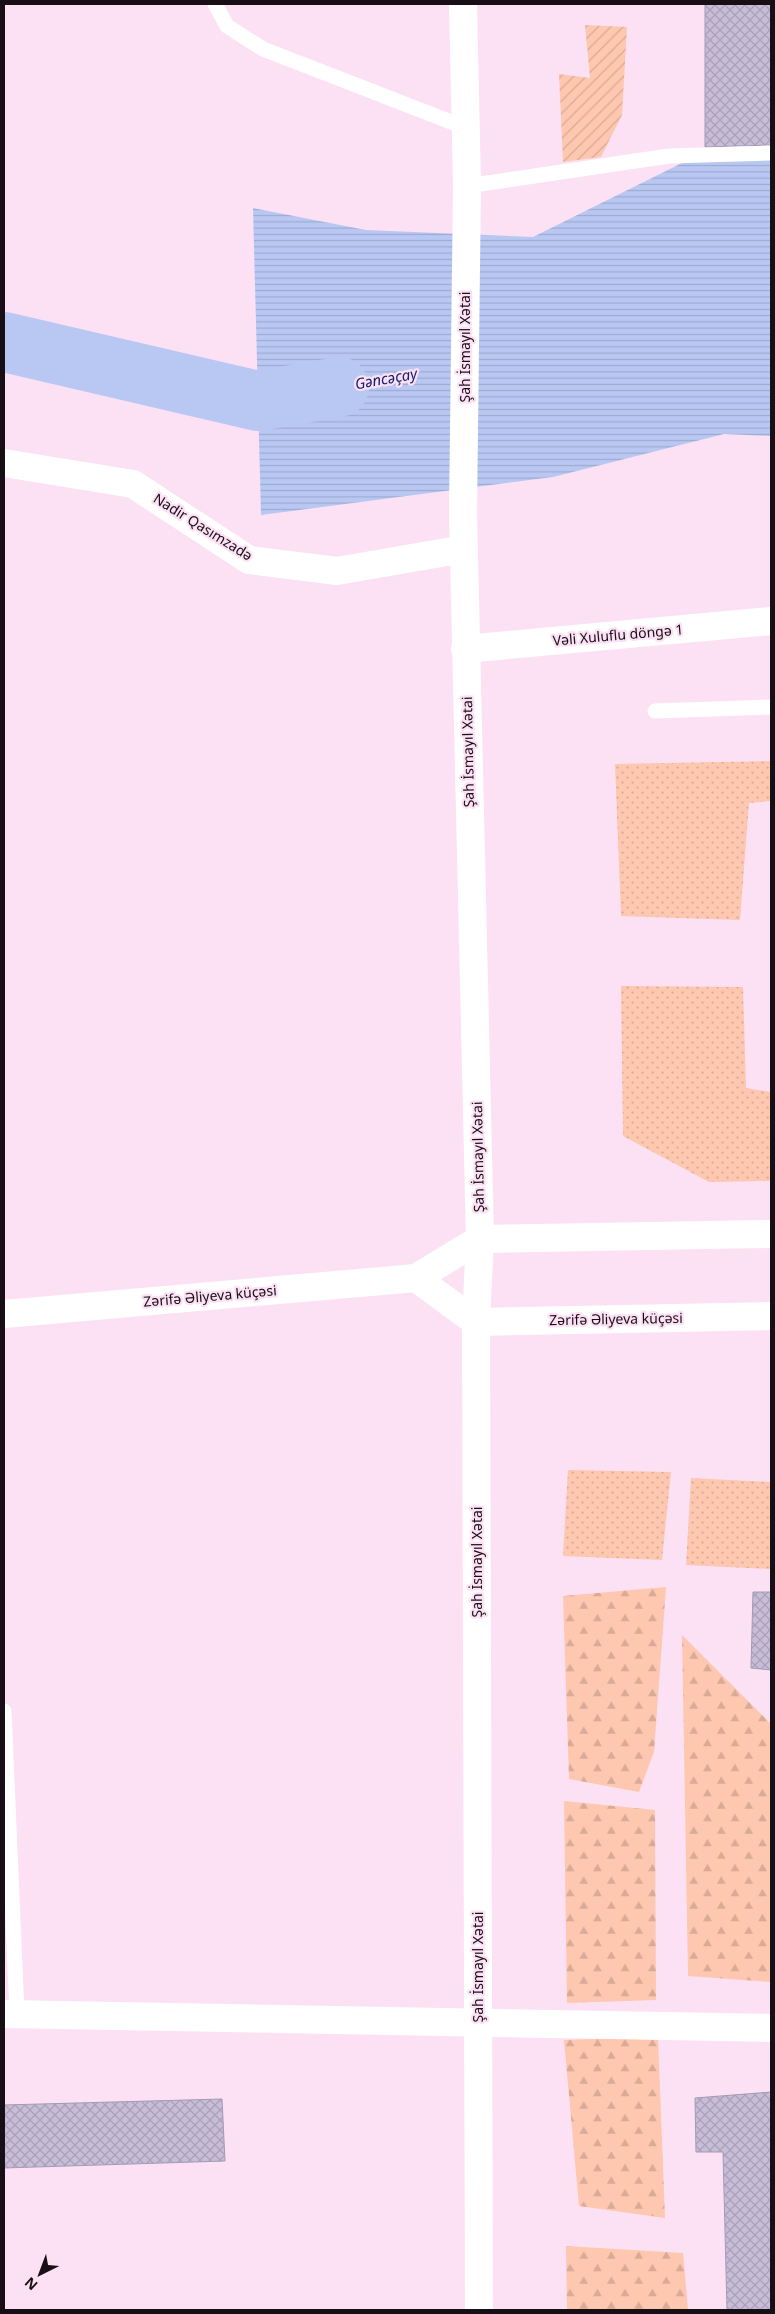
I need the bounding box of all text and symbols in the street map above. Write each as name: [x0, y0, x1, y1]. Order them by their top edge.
street label: Şah İsmayıl Xətai: [455, 292, 474, 402]
water label: Gəncəçay: [353, 363, 420, 393]
street label: Nadir Qasımzadə: [150, 489, 256, 565]
street label: Vəli Xuluflu döngə 1: [552, 619, 684, 650]
street label: Şah İsmayıl Xətai: [457, 696, 478, 808]
street label: Şah İsmayıl Xətai: [467, 1101, 488, 1213]
street label: Zərifə Əliyeva küçəsi: [143, 1280, 277, 1311]
street label: Zərifə Əliyeva küçəsi: [549, 1308, 683, 1329]
street label: Şah İsmayıl Xətai: [467, 1507, 486, 1617]
street label: Şah İsmayıl Xətai: [468, 1912, 487, 2022]
north arrow: [15, 2249, 65, 2299]
text: N: [20, 2273, 42, 2295]

